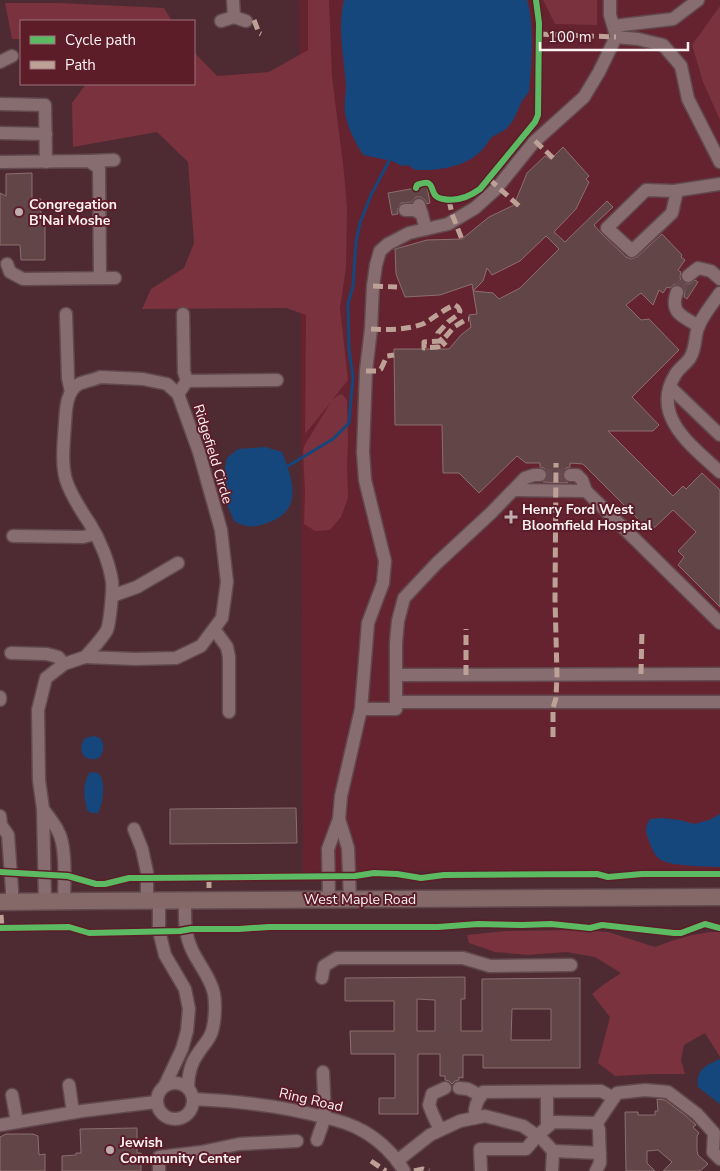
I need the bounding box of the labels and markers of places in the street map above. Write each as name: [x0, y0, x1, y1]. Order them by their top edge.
place label: Congregation B'Nai Moshe: [29, 195, 117, 230]
marker: Congregation B'Nai Moshe: [13, 206, 25, 218]
place label: Henry Ford West Bloomfield Hospital: [522, 500, 653, 535]
marker: Henry Ford West Bloomfield Hospital: [504, 510, 518, 524]
place label: Jewish Community Center: [119, 1133, 242, 1168]
marker: Jewish Community Center: [104, 1144, 116, 1156]

